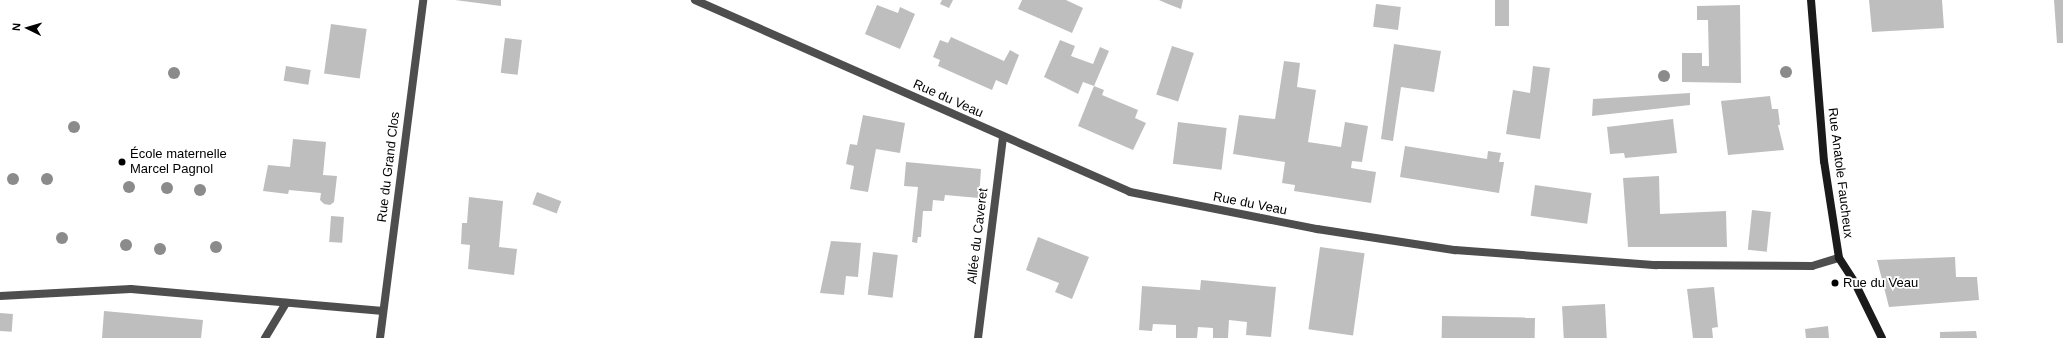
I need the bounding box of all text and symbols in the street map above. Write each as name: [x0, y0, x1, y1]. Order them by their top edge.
north arrow: [8, 8, 48, 48]
text: N: [10, 22, 22, 31]
street label: Rue du Veau: [910, 77, 986, 121]
street label: Rue Anatole Faucheux: [1824, 106, 1856, 240]
street label: Rue du Grand Clos: [374, 111, 404, 223]
place label: École maternelle Marcel Pagnol: [130, 147, 227, 178]
marker: École maternelle Marcel Pagnol: [117, 157, 127, 167]
street label: Allée du Caveret: [964, 187, 992, 285]
street label: Rue du Veau: [1212, 189, 1288, 219]
place label: Rue du Veau: [1843, 275, 1918, 291]
marker: Rue du Veau: [1830, 278, 1840, 288]

